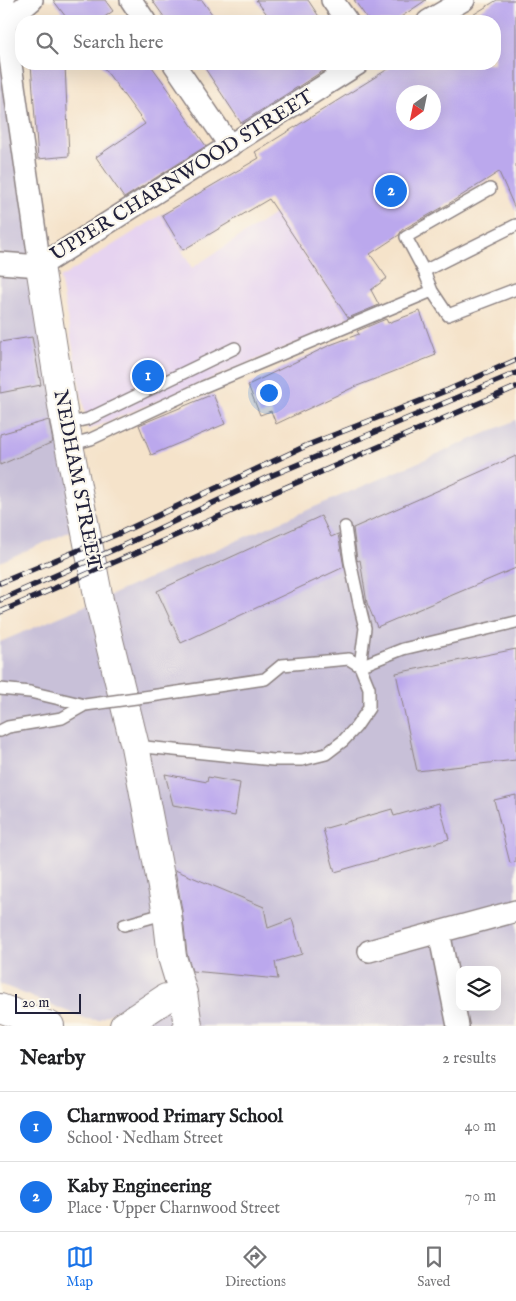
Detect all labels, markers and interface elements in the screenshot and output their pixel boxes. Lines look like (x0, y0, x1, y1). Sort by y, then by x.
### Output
search box (15, 15, 501, 70)
icon: search (33, 29, 61, 57)
text: Search here (73, 31, 164, 55)
street label: UPPER CHARNWOOD STREET (46, 84, 318, 267)
north arrow (396, 85, 441, 130)
pin: 2 (375, 172, 407, 210)
pin: 1 (132, 357, 164, 395)
your location (256, 380, 282, 406)
street label: NEDHAM STREET (47, 388, 107, 573)
map controls (456, 966, 501, 1011)
button: layers (456, 966, 501, 1011)
scale bar (15, 991, 81, 1014)
text: 20 m (22, 994, 49, 1012)
text: Nearby (20, 1045, 85, 1072)
text: 2 results (442, 1049, 496, 1069)
text: Charnwood Primary School (67, 1105, 283, 1129)
text: 1 (33, 1117, 39, 1137)
text: 40 m (464, 1117, 496, 1137)
text: School · Nedham Street (67, 1129, 223, 1149)
text: Kaby Engineering (67, 1175, 211, 1199)
text: 2 (32, 1187, 40, 1207)
text: 70 m (465, 1187, 496, 1207)
text: Place · Upper Charnwood Street (67, 1199, 280, 1219)
tab: Map (66, 1243, 94, 1291)
tab: Directions (225, 1243, 286, 1291)
tab: Saved (417, 1243, 450, 1291)

